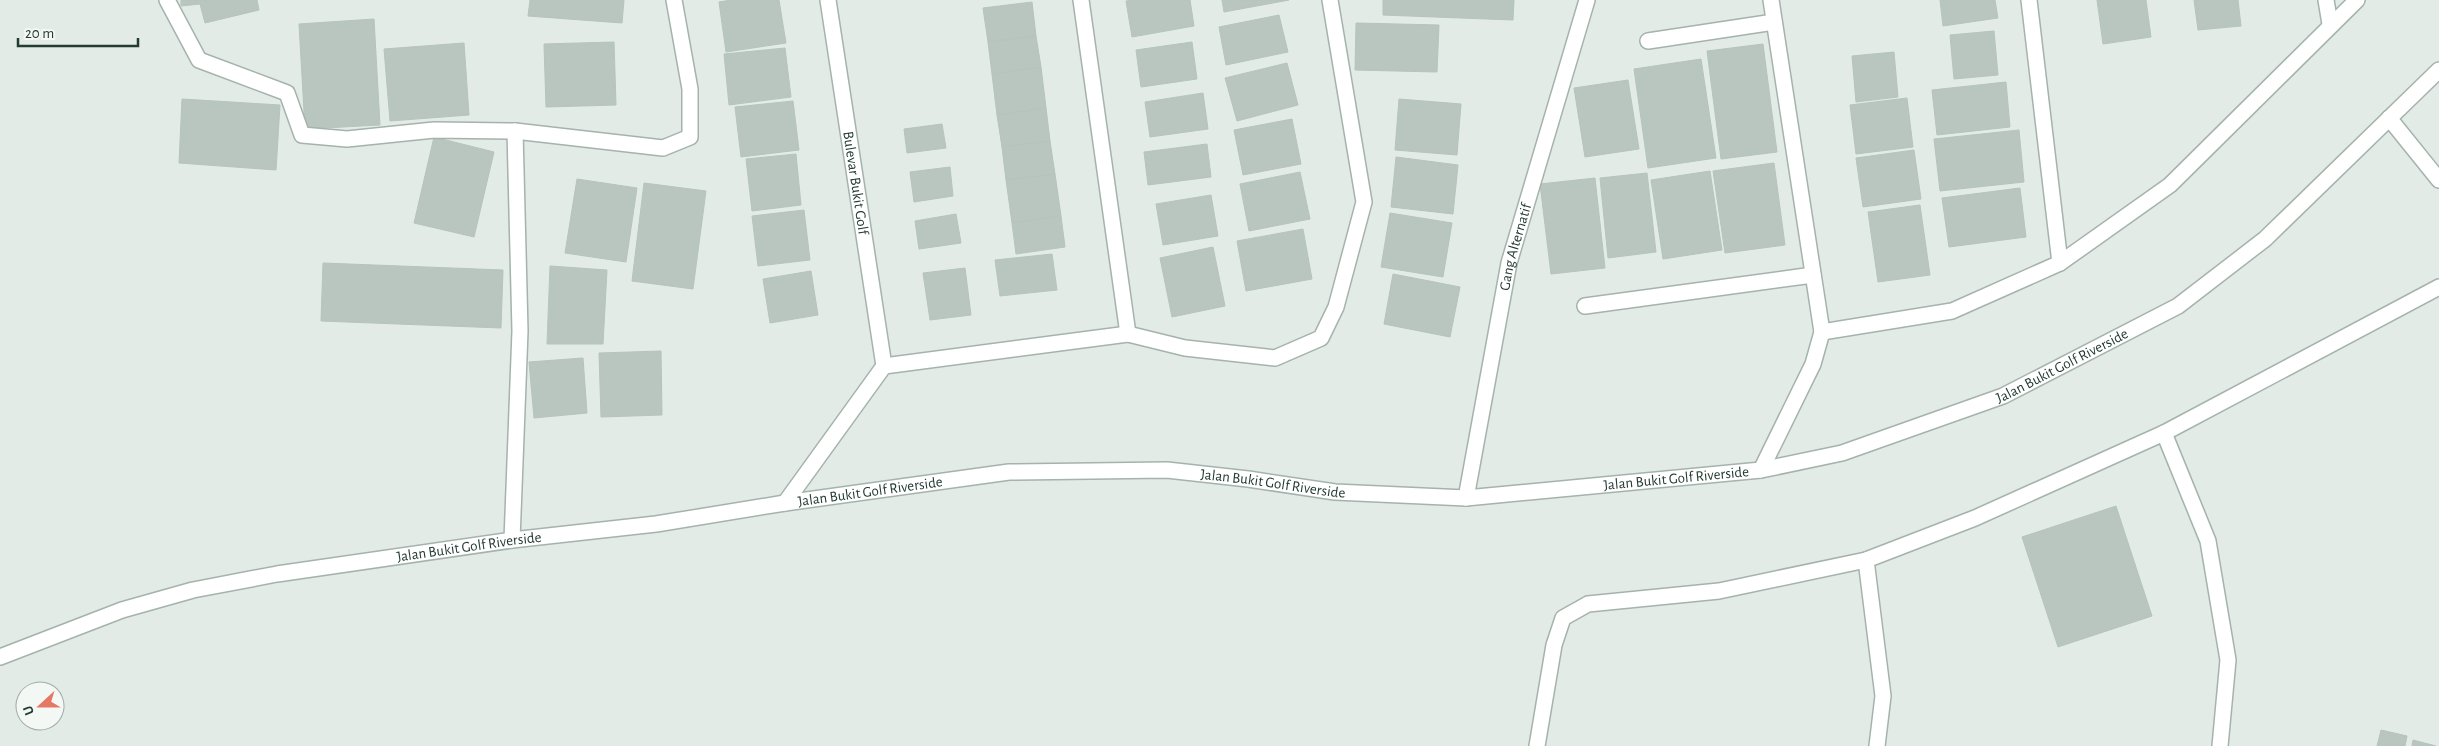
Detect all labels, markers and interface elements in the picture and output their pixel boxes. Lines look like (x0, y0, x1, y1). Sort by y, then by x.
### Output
scale bar (18, 15, 138, 47)
text: 20 m (25, 26, 54, 41)
street label: Bulevar Bukit Golf (840, 130, 871, 237)
street label: Gang Alternatif (1497, 200, 1535, 292)
street label: Jalan Bukit Golf Riverside (1994, 326, 2131, 406)
street label: Jalan Bukit Golf Riverside (1603, 464, 1750, 493)
street label: Jalan Bukit Golf Riverside (1200, 467, 1346, 500)
street label: Jalan Bukit Golf Riverside (797, 474, 944, 509)
street label: Jalan Bukit Golf Riverside (396, 530, 542, 565)
north arrow (15, 681, 65, 731)
text: U (21, 704, 37, 717)

